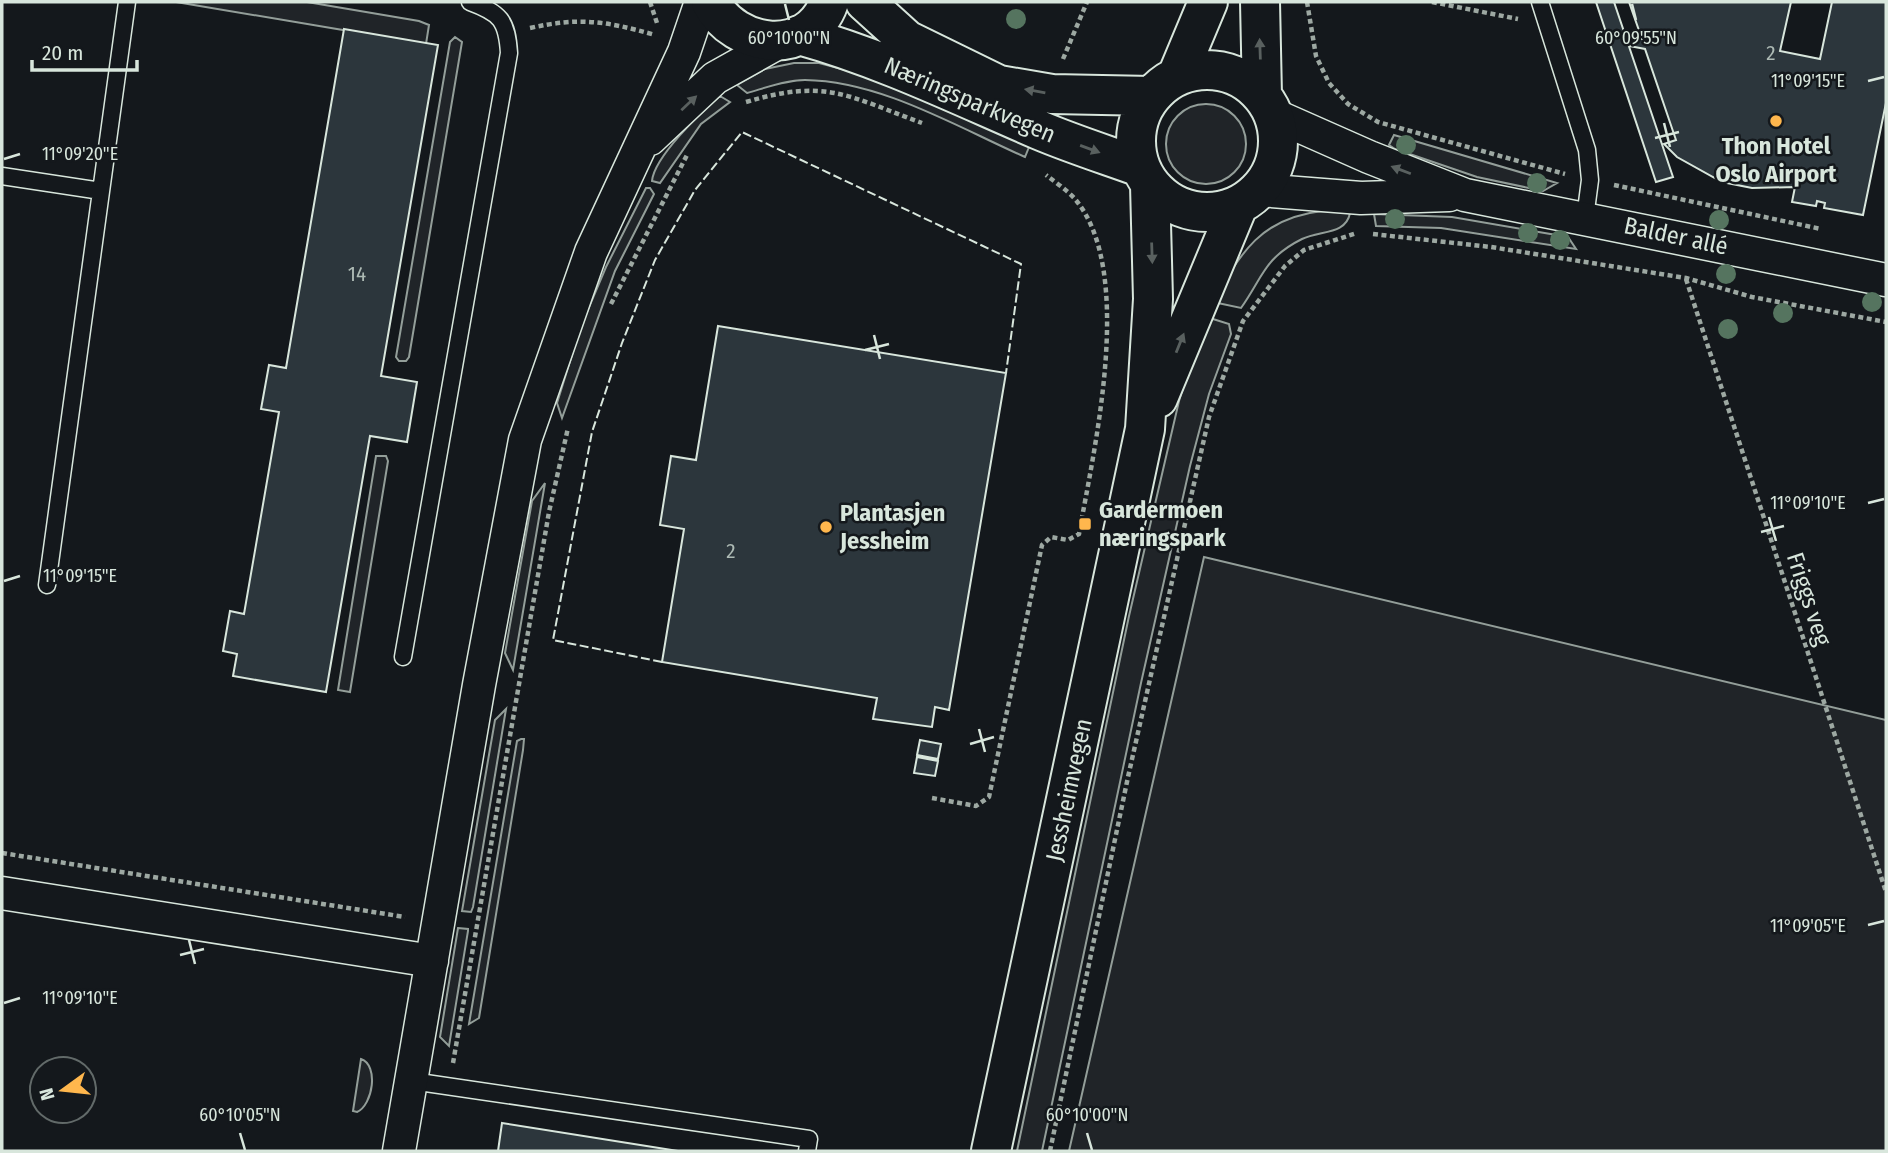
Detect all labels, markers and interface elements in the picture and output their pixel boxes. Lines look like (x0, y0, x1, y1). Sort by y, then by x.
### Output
text: 60°10'00"N (748, 27, 830, 49)
text: 60°09'55"N (1595, 27, 1677, 49)
scale bar (32, 28, 136, 72)
one-way arrow (1254, 38, 1265, 60)
text: 20 m (42, 40, 83, 66)
house number: 2 (1766, 40, 1776, 66)
street label: Næringsparkvegen (880, 51, 1060, 149)
text: 11°09'15"E (1771, 70, 1845, 92)
one-way arrow (1024, 85, 1046, 96)
one-way arrow (680, 95, 698, 111)
marker: Thon Hotel Oslo Airport (1768, 113, 1784, 129)
place label: Thon Hotel Oslo Airport (1716, 132, 1837, 188)
text: 11°09'20"E (42, 143, 118, 165)
one-way arrow (1080, 144, 1101, 155)
one-way arrow (1390, 165, 1411, 176)
street label: Balder allé (1621, 211, 1731, 261)
one-way arrow (1146, 242, 1158, 264)
house number: 14 (348, 261, 366, 287)
one-way arrow (1174, 333, 1185, 354)
text: 11°09'10"E (1770, 492, 1846, 514)
place label: Gardermoen næringspark (1099, 496, 1227, 552)
place label: Plantasjen Jessheim (839, 499, 945, 555)
marker: Gardermoen næringspark (1077, 516, 1093, 532)
marker: Plantasjen Jessheim (818, 519, 834, 535)
house number: 2 (726, 538, 736, 564)
street label: Friggs veg (1781, 549, 1837, 650)
text: 11°09'15"E (43, 565, 117, 587)
street label: Jessheimvegen (1040, 716, 1098, 864)
text: 11°09'05"E (1770, 915, 1846, 937)
text: 11°09'10"E (42, 987, 118, 1009)
north arrow (28, 1055, 98, 1125)
text: N (34, 1086, 60, 1103)
text: 60°10'05"N (199, 1104, 281, 1126)
text: 60°10'00"N (1046, 1104, 1128, 1126)

